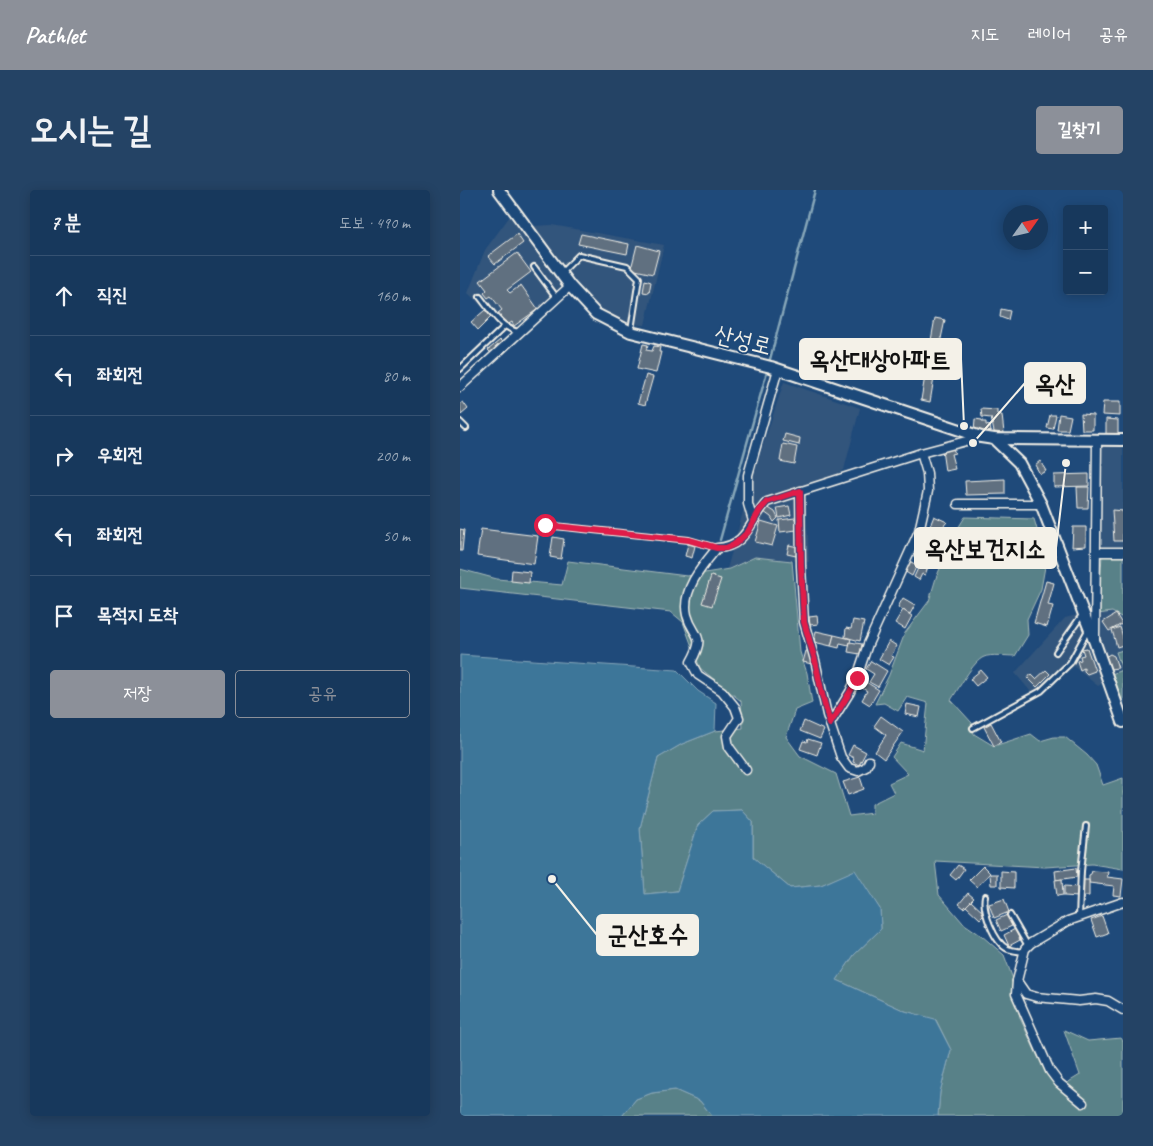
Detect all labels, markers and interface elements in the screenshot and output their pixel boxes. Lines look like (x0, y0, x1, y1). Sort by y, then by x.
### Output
text: Pathlet (25, 20, 85, 50)
text: 지도 (971, 23, 1000, 45)
text: 레이어 (1028, 23, 1071, 45)
text: 공유 (1099, 23, 1128, 45)
button: 길찾기 (1036, 106, 1123, 154)
text: 오시는 길 (30, 107, 151, 152)
north arrow (1003, 205, 1048, 250)
map controls (1063, 205, 1108, 295)
button: + (1063, 205, 1108, 250)
text: 7 분 (50, 209, 81, 235)
text: 도보 · 490 m (339, 213, 410, 233)
button: − (1063, 250, 1108, 295)
icon: ahead (50, 282, 78, 310)
text: 직진 (97, 283, 128, 307)
text: 160 m (376, 286, 410, 306)
street label: 산성로 (711, 318, 775, 362)
callout: 옥산대상아파트 (800, 339, 961, 379)
text: 옥산대상아파트 (810, 344, 950, 376)
icon: left (50, 362, 78, 390)
text: 좌회전 (97, 363, 143, 387)
callout: 옥산 (1025, 363, 1085, 403)
text: 80 m (383, 366, 410, 386)
text: 옥산 (1035, 368, 1075, 400)
icon: right (50, 442, 78, 470)
text: 우회전 (97, 443, 143, 467)
text: 200 m (376, 446, 410, 466)
route start (534, 514, 557, 537)
icon: left (50, 522, 78, 550)
text: 좌회전 (97, 523, 143, 547)
text: 50 m (383, 526, 410, 546)
callout: 옥산보건지소 (915, 528, 1056, 568)
text: 옥산보건지소 (925, 533, 1045, 565)
icon: arrive (50, 602, 78, 630)
text: 목적지 도착 (97, 603, 178, 627)
route end (846, 667, 869, 690)
button: 저장 (50, 670, 225, 718)
button: 공유 (235, 670, 410, 718)
callout: 군산호수 (597, 915, 698, 955)
text: 군산호수 (608, 919, 688, 951)

